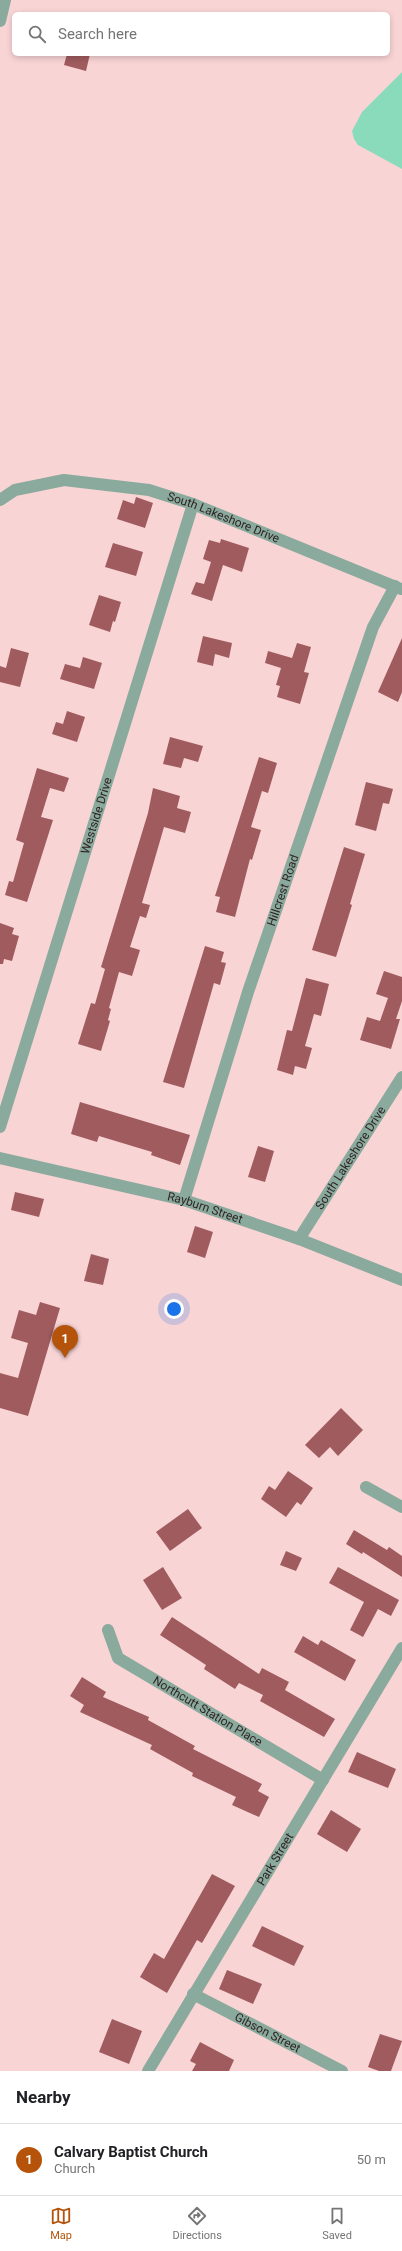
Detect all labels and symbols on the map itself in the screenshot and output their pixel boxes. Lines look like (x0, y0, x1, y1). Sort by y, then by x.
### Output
street label: South Lakeshore Drive (166, 489, 282, 546)
street label: Westside Drive (78, 776, 115, 856)
street label: Hillcrest Road (264, 853, 302, 928)
street label: South Lakeshore Drive (313, 1104, 388, 1212)
street label: Rayburn Street (166, 1189, 244, 1226)
your location (164, 1299, 184, 1319)
pin: 1 (52, 1325, 78, 1358)
street label: Northcutt Station Place (150, 1673, 265, 1749)
street label: Park Street (254, 1830, 296, 1888)
street label: Gibson Street (232, 2010, 303, 2055)

